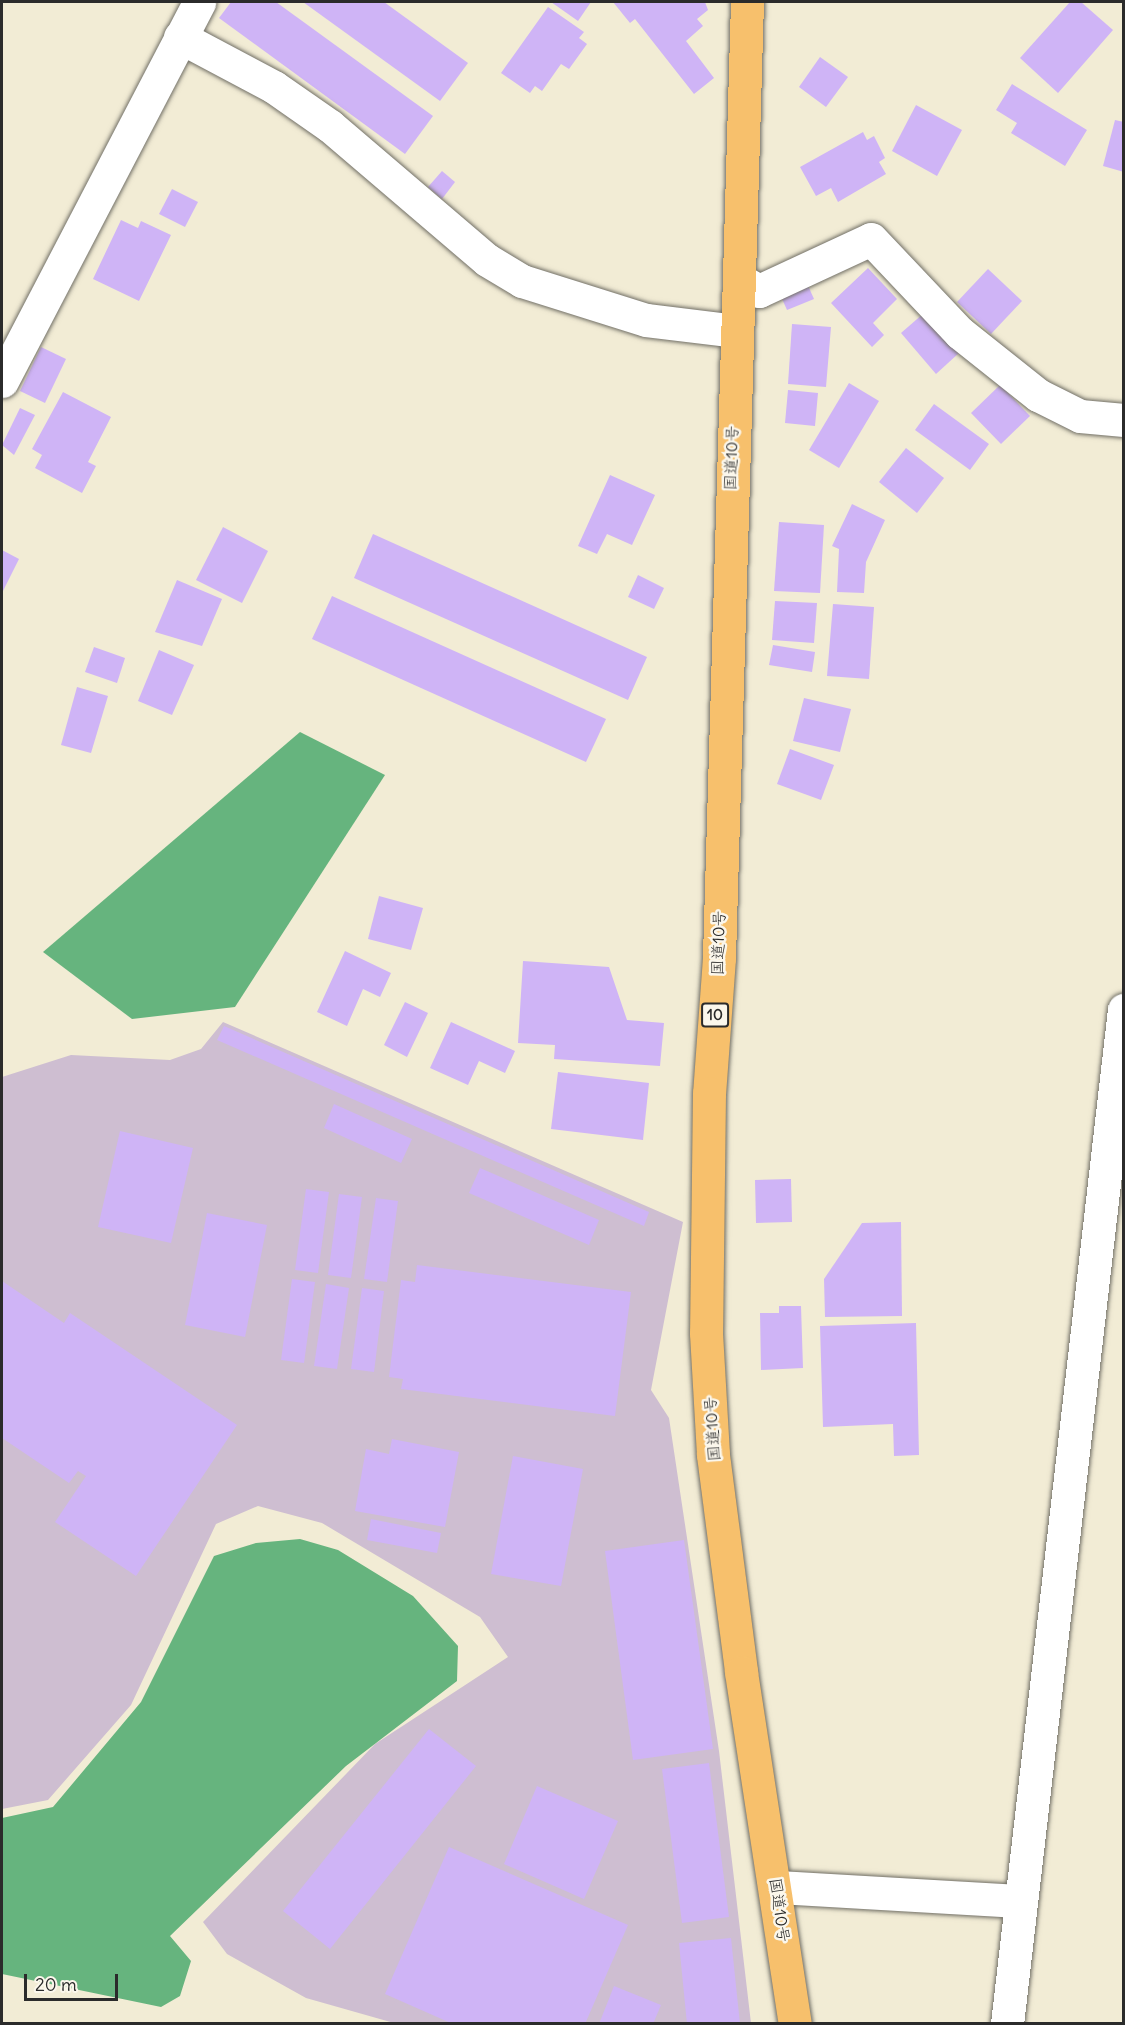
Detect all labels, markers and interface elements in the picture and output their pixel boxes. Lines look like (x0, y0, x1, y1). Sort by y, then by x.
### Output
street label: 国道10号 (720, 425, 742, 491)
street label: 国道10号 (707, 910, 729, 976)
road number: 10 (700, 1003, 730, 1027)
street label: 国道10号 (700, 1396, 724, 1462)
street label: 国道10号 (766, 1877, 794, 1943)
scale bar (27, 1962, 122, 2000)
text: 20 m (35, 1973, 77, 1996)

